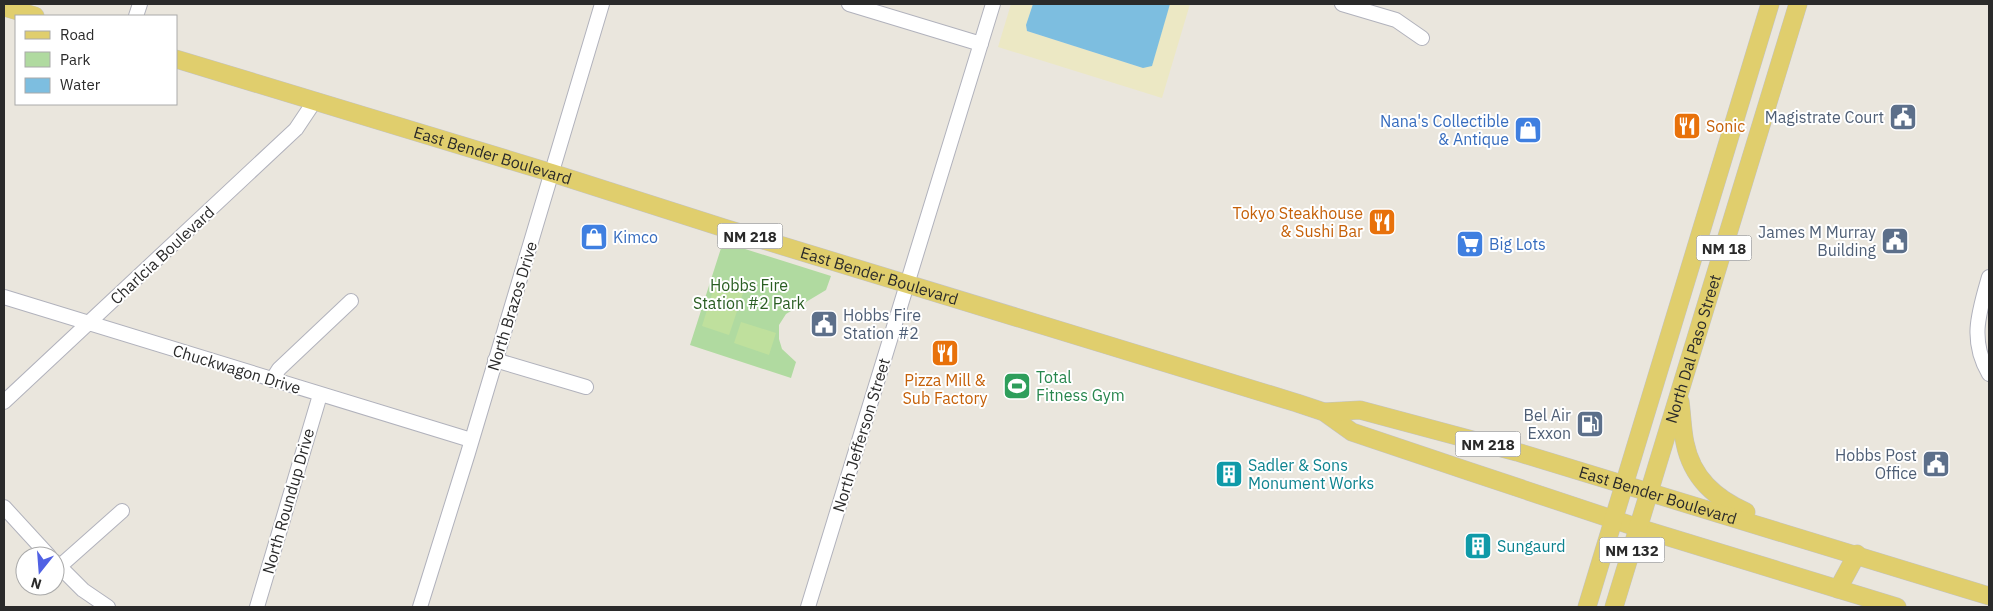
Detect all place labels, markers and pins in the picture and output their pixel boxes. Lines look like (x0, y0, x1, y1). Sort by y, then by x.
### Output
public building icon: Magistrate Court (1888, 102, 1918, 132)
place label: Magistrate Court (1765, 107, 1884, 127)
place label: Nana's Collectible & Antique (1380, 111, 1509, 149)
restaurant icon: Sonic (1672, 111, 1702, 141)
shop icon: Nana's Collectible & Antique (1513, 115, 1543, 145)
place label: Sonic (1706, 116, 1745, 136)
place label: Tokyo Steakhouse & Sushi Bar (1233, 203, 1363, 241)
restaurant icon: Tokyo Steakhouse & Sushi Bar (1367, 207, 1397, 237)
shop icon: Kimco (579, 222, 609, 252)
place label: James M Murray Building (1758, 222, 1877, 260)
public building icon: James M Murray Building (1880, 226, 1910, 256)
place label: Kimco (613, 227, 658, 247)
supermarket icon: Big Lots (1455, 229, 1485, 259)
place label: Big Lots (1489, 234, 1546, 254)
place label: Hobbs Fire Station #2 (843, 305, 921, 343)
public building icon: Hobbs Fire Station #2 (809, 309, 839, 339)
restaurant icon: Pizza Mill & Sub Factory (930, 338, 960, 368)
place label: Total Fitness Gym (1036, 367, 1125, 405)
place label: Pizza Mill & Sub Factory (903, 370, 987, 408)
sports icon: Total Fitness Gym (1002, 371, 1032, 401)
place label: Bel Air Exxon (1524, 405, 1571, 443)
fuel station icon: Bel Air Exxon (1575, 409, 1605, 439)
place label: Hobbs Post Office (1835, 445, 1917, 483)
public building icon: Hobbs Post Office (1921, 449, 1951, 479)
place label: Sadler & Sons Monument Works (1248, 455, 1374, 493)
building icon: Sadler & Sons Monument Works (1214, 459, 1244, 489)
building icon: Sungaurd (1463, 531, 1493, 561)
place label: Sungaurd (1497, 536, 1566, 556)

